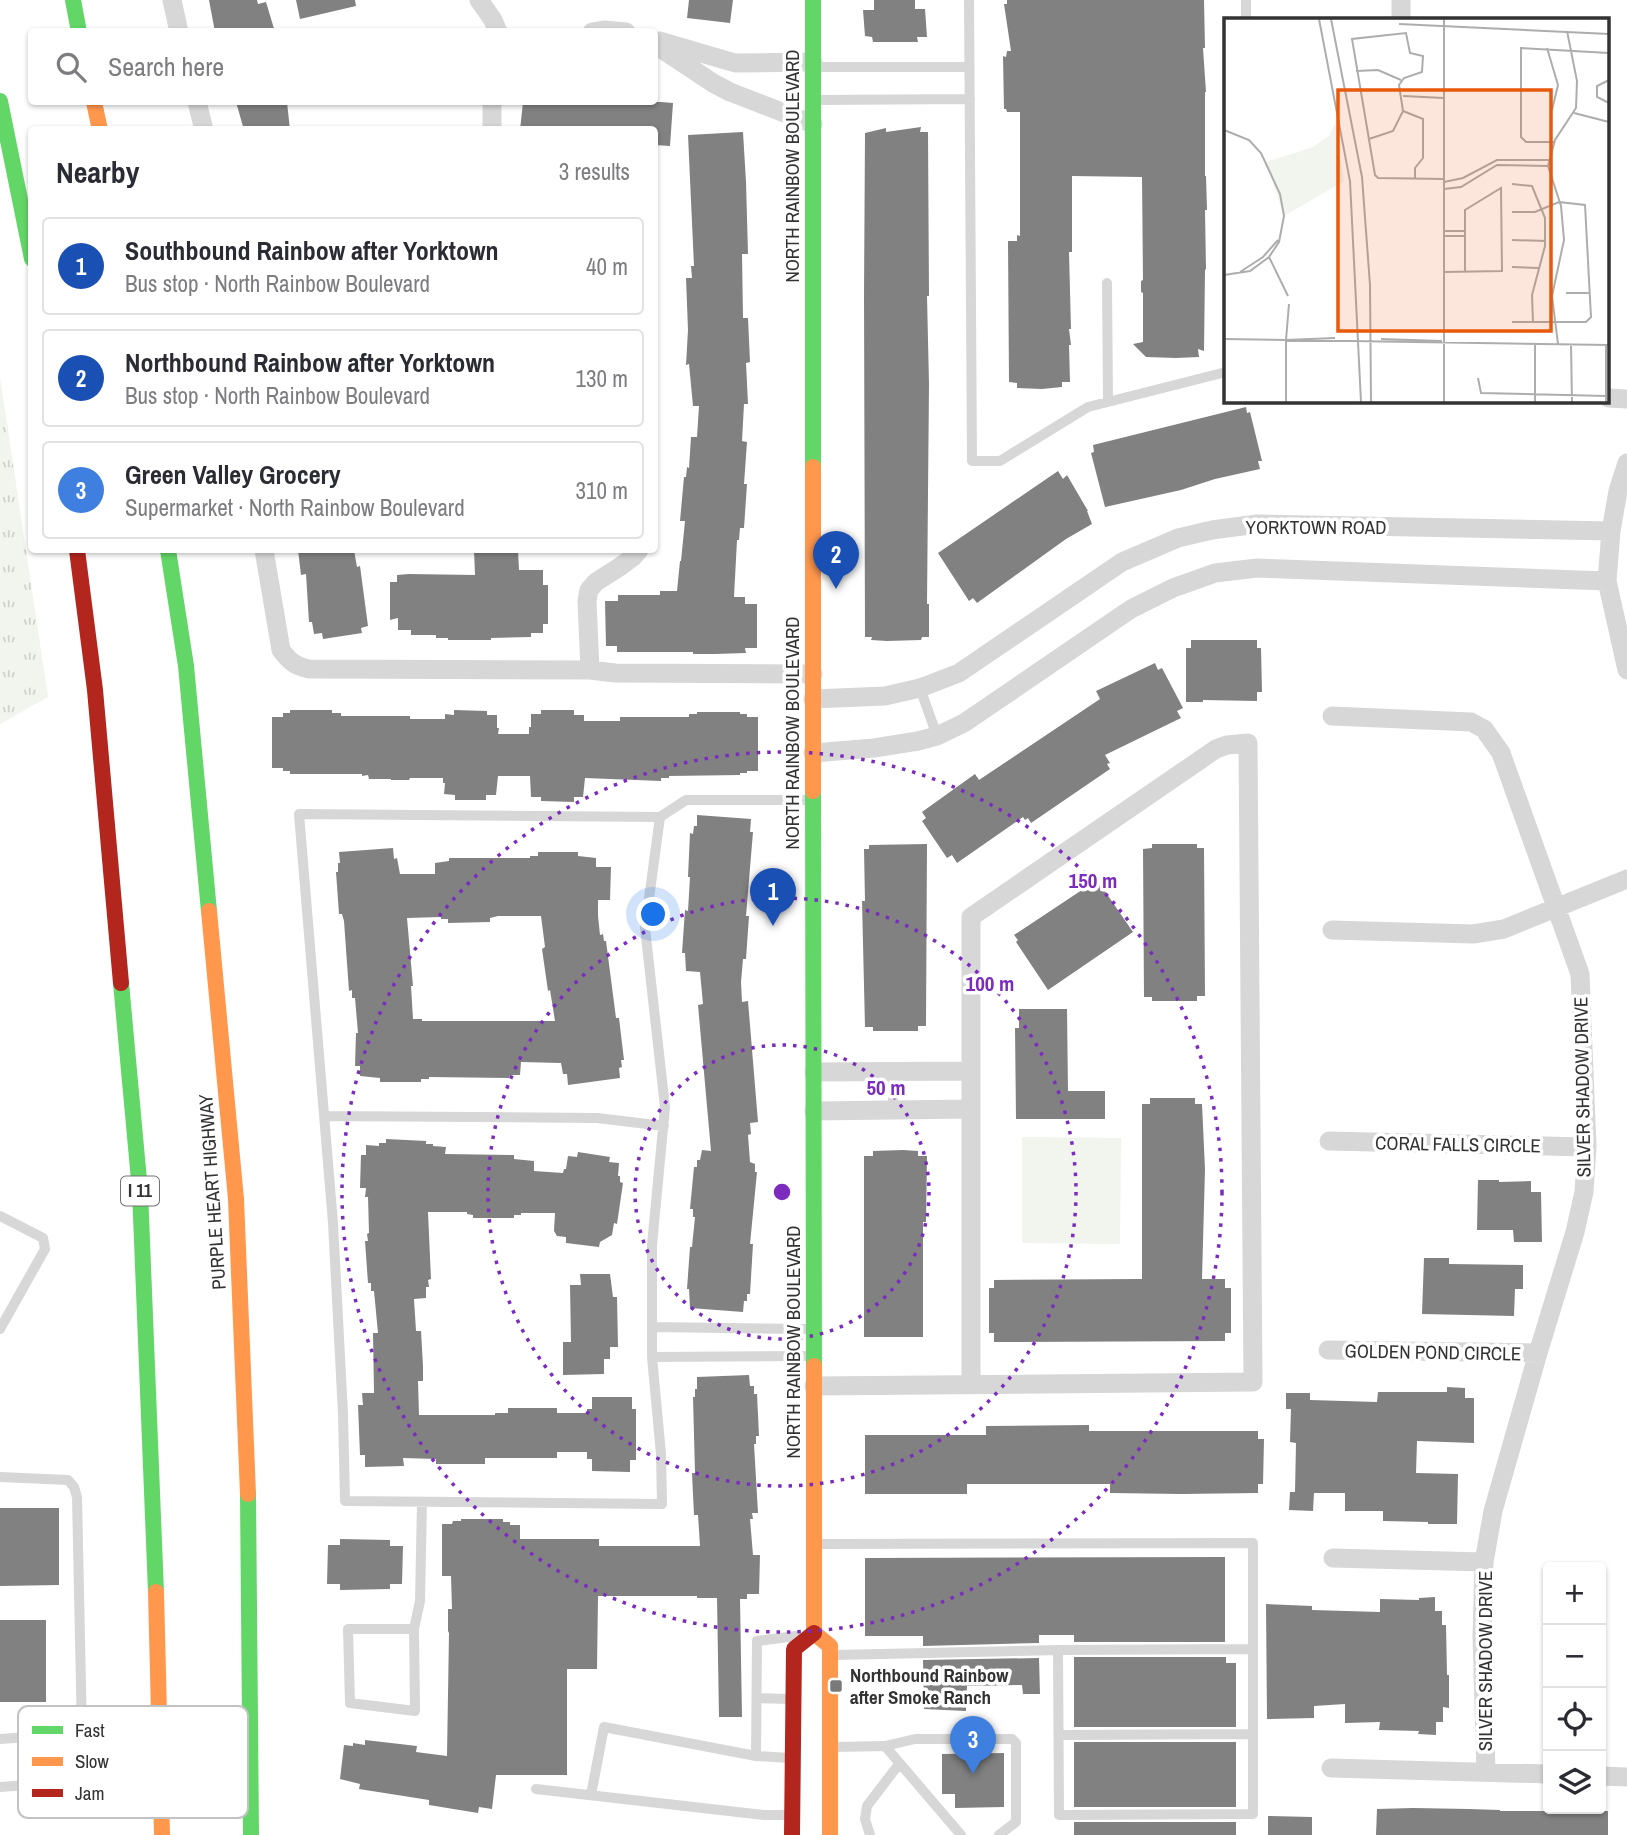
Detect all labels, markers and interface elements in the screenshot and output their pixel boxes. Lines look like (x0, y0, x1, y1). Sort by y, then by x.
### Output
inset map (1224, 18, 1610, 402)
search box (28, 28, 658, 105)
icon: search (52, 48, 90, 86)
text: Search here (108, 49, 224, 84)
street label: NORTH RAINBOW BOULEVARD (779, 49, 805, 283)
text: Nearby (56, 152, 139, 192)
text: 3 results (559, 156, 630, 187)
text: Southbound Rainbow after Yorktown (125, 233, 499, 268)
text: 1 (76, 251, 86, 282)
text: 40 m (586, 251, 628, 282)
text: Bus stop · North Rainbow Boulevard (125, 268, 430, 299)
text: Northbound Rainbow after Yorktown (125, 345, 495, 380)
text: 2 (76, 363, 86, 394)
text: 130 m (576, 363, 628, 394)
text: Bus stop · North Rainbow Boulevard (125, 380, 430, 411)
text: Green Valley Grocery (125, 457, 341, 492)
text: 3 (76, 475, 86, 506)
text: 310 m (576, 475, 628, 506)
text: Supermarket · North Rainbow Boulevard (125, 492, 465, 523)
street label: YORKTOWN ROAD (1246, 514, 1386, 540)
pin: 2 (813, 531, 859, 589)
street label: NORTH RAINBOW BOULEVARD (779, 616, 805, 850)
text: 150 m (1069, 866, 1117, 895)
pin: 1 (750, 868, 796, 926)
your location (636, 897, 670, 931)
text: 100 m (966, 969, 1014, 998)
street label: SILVER SHADOW DRIVE (1567, 996, 1597, 1178)
text: 50 m (866, 1073, 906, 1102)
street label: PURPLE HEART HIGHWAY (192, 1093, 232, 1291)
street label: CORAL FALLS CIRCLE (1375, 1130, 1541, 1158)
road number: I 11 (121, 1176, 159, 1206)
centre of rings (770, 1180, 794, 1204)
street label: NORTH RAINBOW BOULEVARD (780, 1225, 806, 1459)
street label: GOLDEN POND CIRCLE (1344, 1337, 1522, 1367)
map controls (1543, 1562, 1606, 1814)
button: + (1543, 1562, 1606, 1625)
street label: SILVER SHADOW DRIVE (1472, 1571, 1498, 1751)
button: − (1543, 1625, 1606, 1688)
place label: Northbound Rainbow after Smoke Ranch (850, 1662, 1009, 1710)
marker: Northbound Rainbow after Smoke Ranch (828, 1678, 844, 1694)
button: locate (1543, 1688, 1606, 1751)
legend (18, 1706, 248, 1818)
pin: 3 (950, 1716, 996, 1774)
text: Fast (75, 1717, 105, 1743)
text: Slow (75, 1748, 110, 1774)
button: layers (1543, 1751, 1606, 1814)
text: Jam (75, 1780, 104, 1806)

